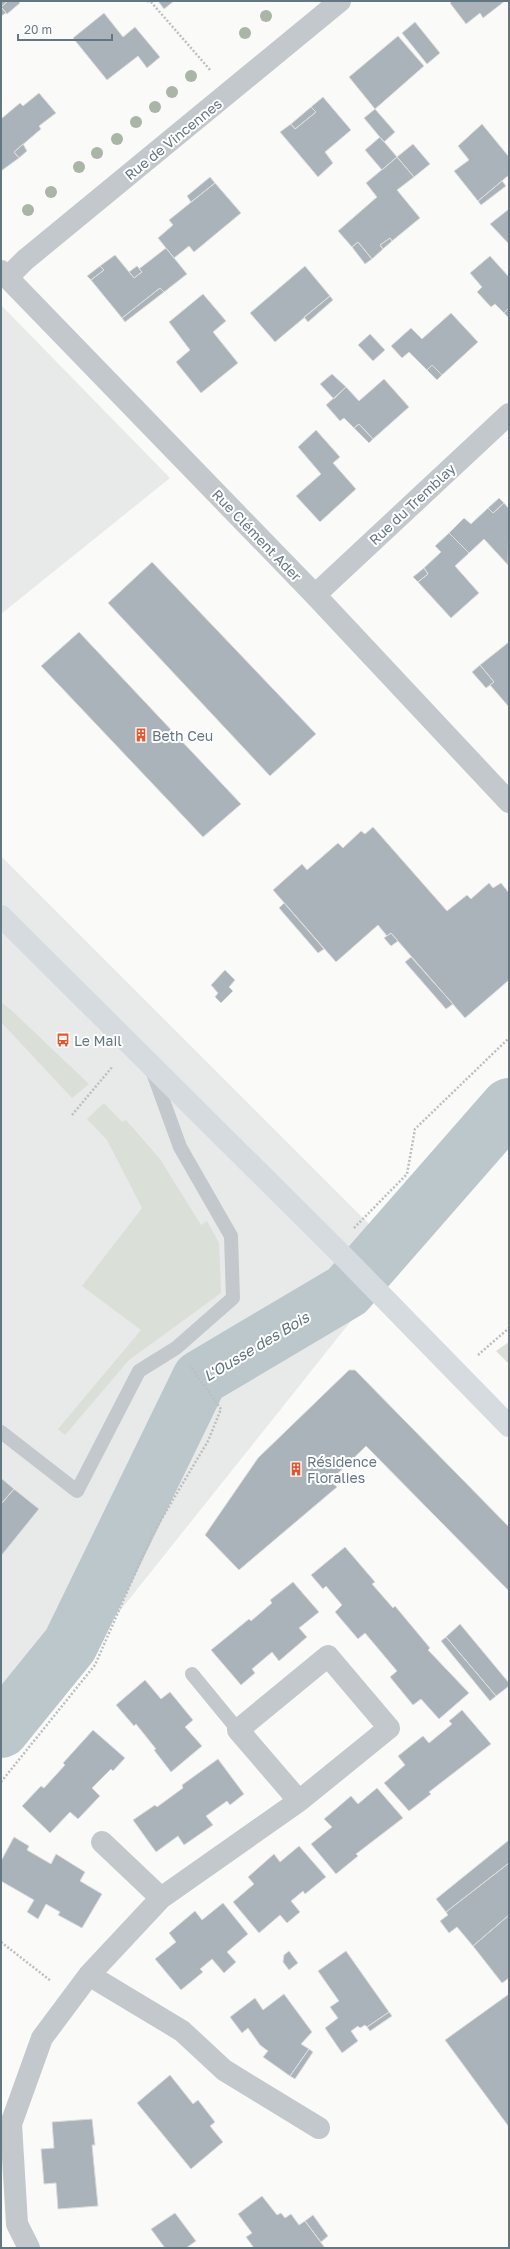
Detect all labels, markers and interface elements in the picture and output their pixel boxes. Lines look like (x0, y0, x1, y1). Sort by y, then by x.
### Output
scale bar (18, 16, 112, 42)
text: 20 m (24, 22, 52, 37)
street label: Rue de Vincennes (121, 95, 225, 183)
street label: Rue du Tremblay (365, 460, 459, 548)
street label: Rue Clément Ader (209, 486, 305, 585)
building icon: Beth Ceu (133, 727, 149, 743)
place label: Beth Ceu (152, 727, 213, 744)
bus stop icon: Le Mail (55, 1032, 71, 1048)
place label: Le Mail (74, 1032, 122, 1049)
water label: L'Ousse des Bois (200, 1307, 313, 1384)
place label: Résidence Floralies (307, 1453, 377, 1486)
building icon: Résidence Floralies (288, 1461, 304, 1477)

